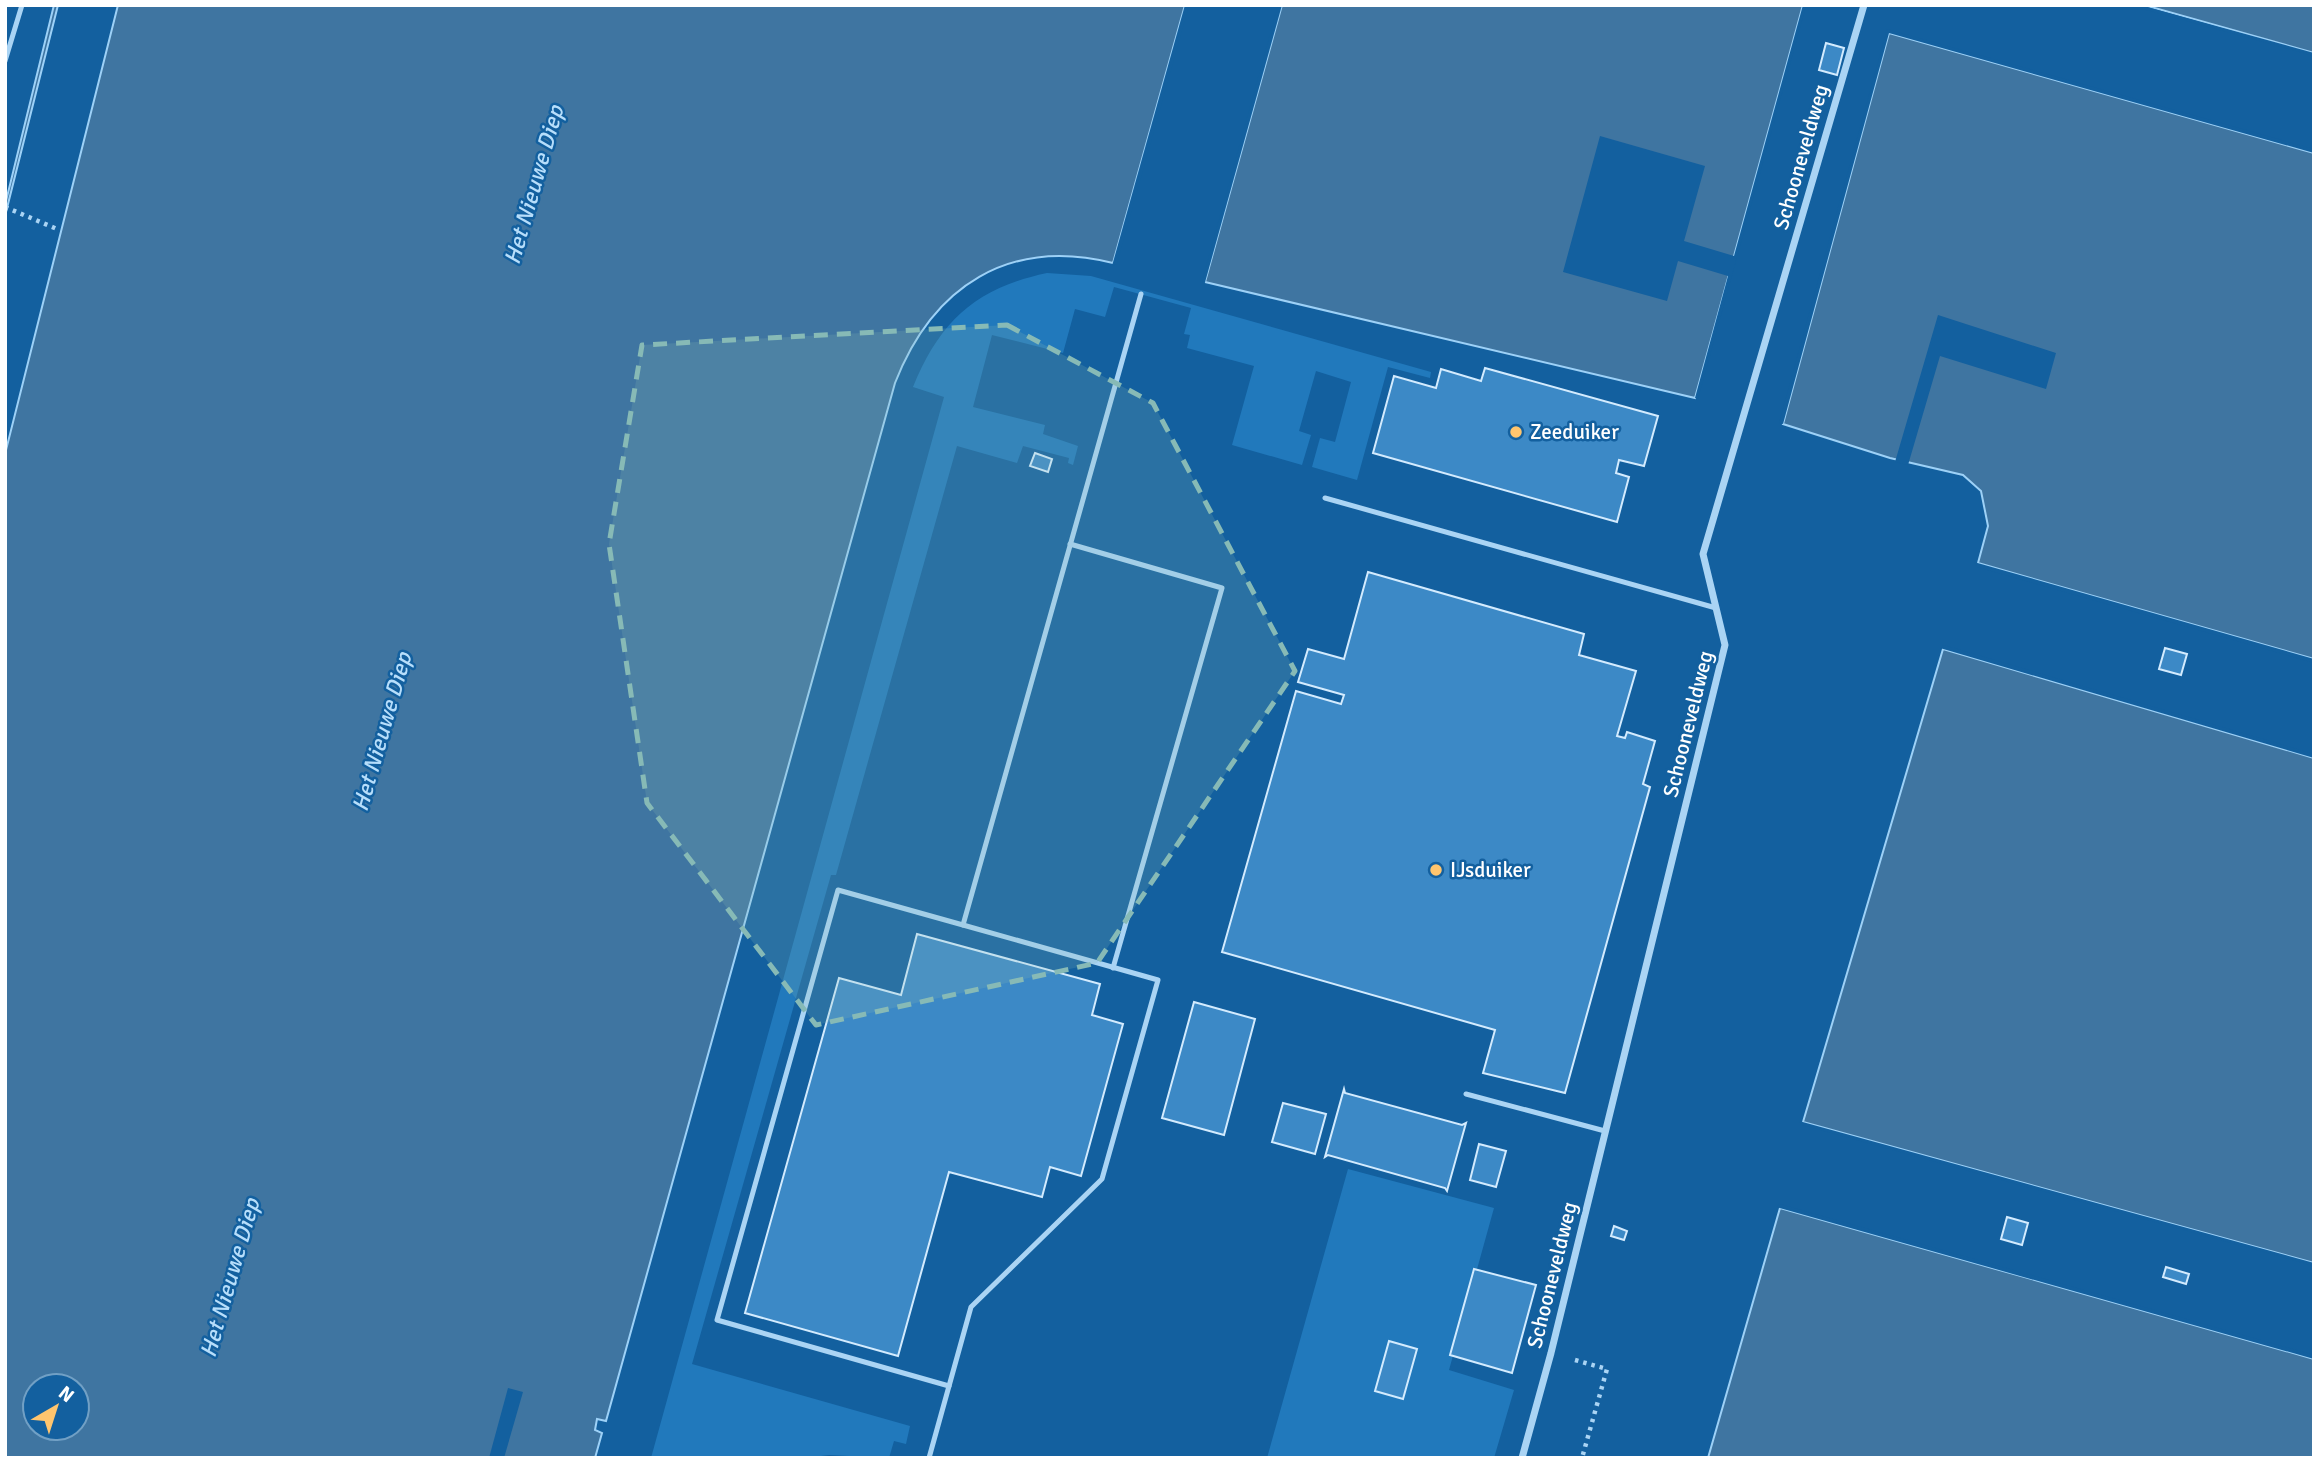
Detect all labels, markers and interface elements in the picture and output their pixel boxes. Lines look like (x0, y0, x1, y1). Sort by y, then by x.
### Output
street label: Schooneveldweg (1768, 81, 1834, 233)
water label: Het Nieuwe Diep (497, 101, 571, 268)
place label: Zeeduiker (1530, 419, 1619, 445)
marker: Zeeduiker (1508, 424, 1524, 440)
water label: Het Nieuwe Diep (345, 648, 419, 815)
street label: Schooneveldweg (1657, 648, 1719, 800)
place label: IJsduiker (1450, 857, 1531, 883)
marker: IJsduiker (1428, 862, 1444, 878)
water label: Het Nieuwe Diep (193, 1194, 267, 1361)
street label: Schooneveldweg (1521, 1199, 1583, 1351)
north arrow (21, 1372, 91, 1442)
text: N (53, 1381, 79, 1408)

